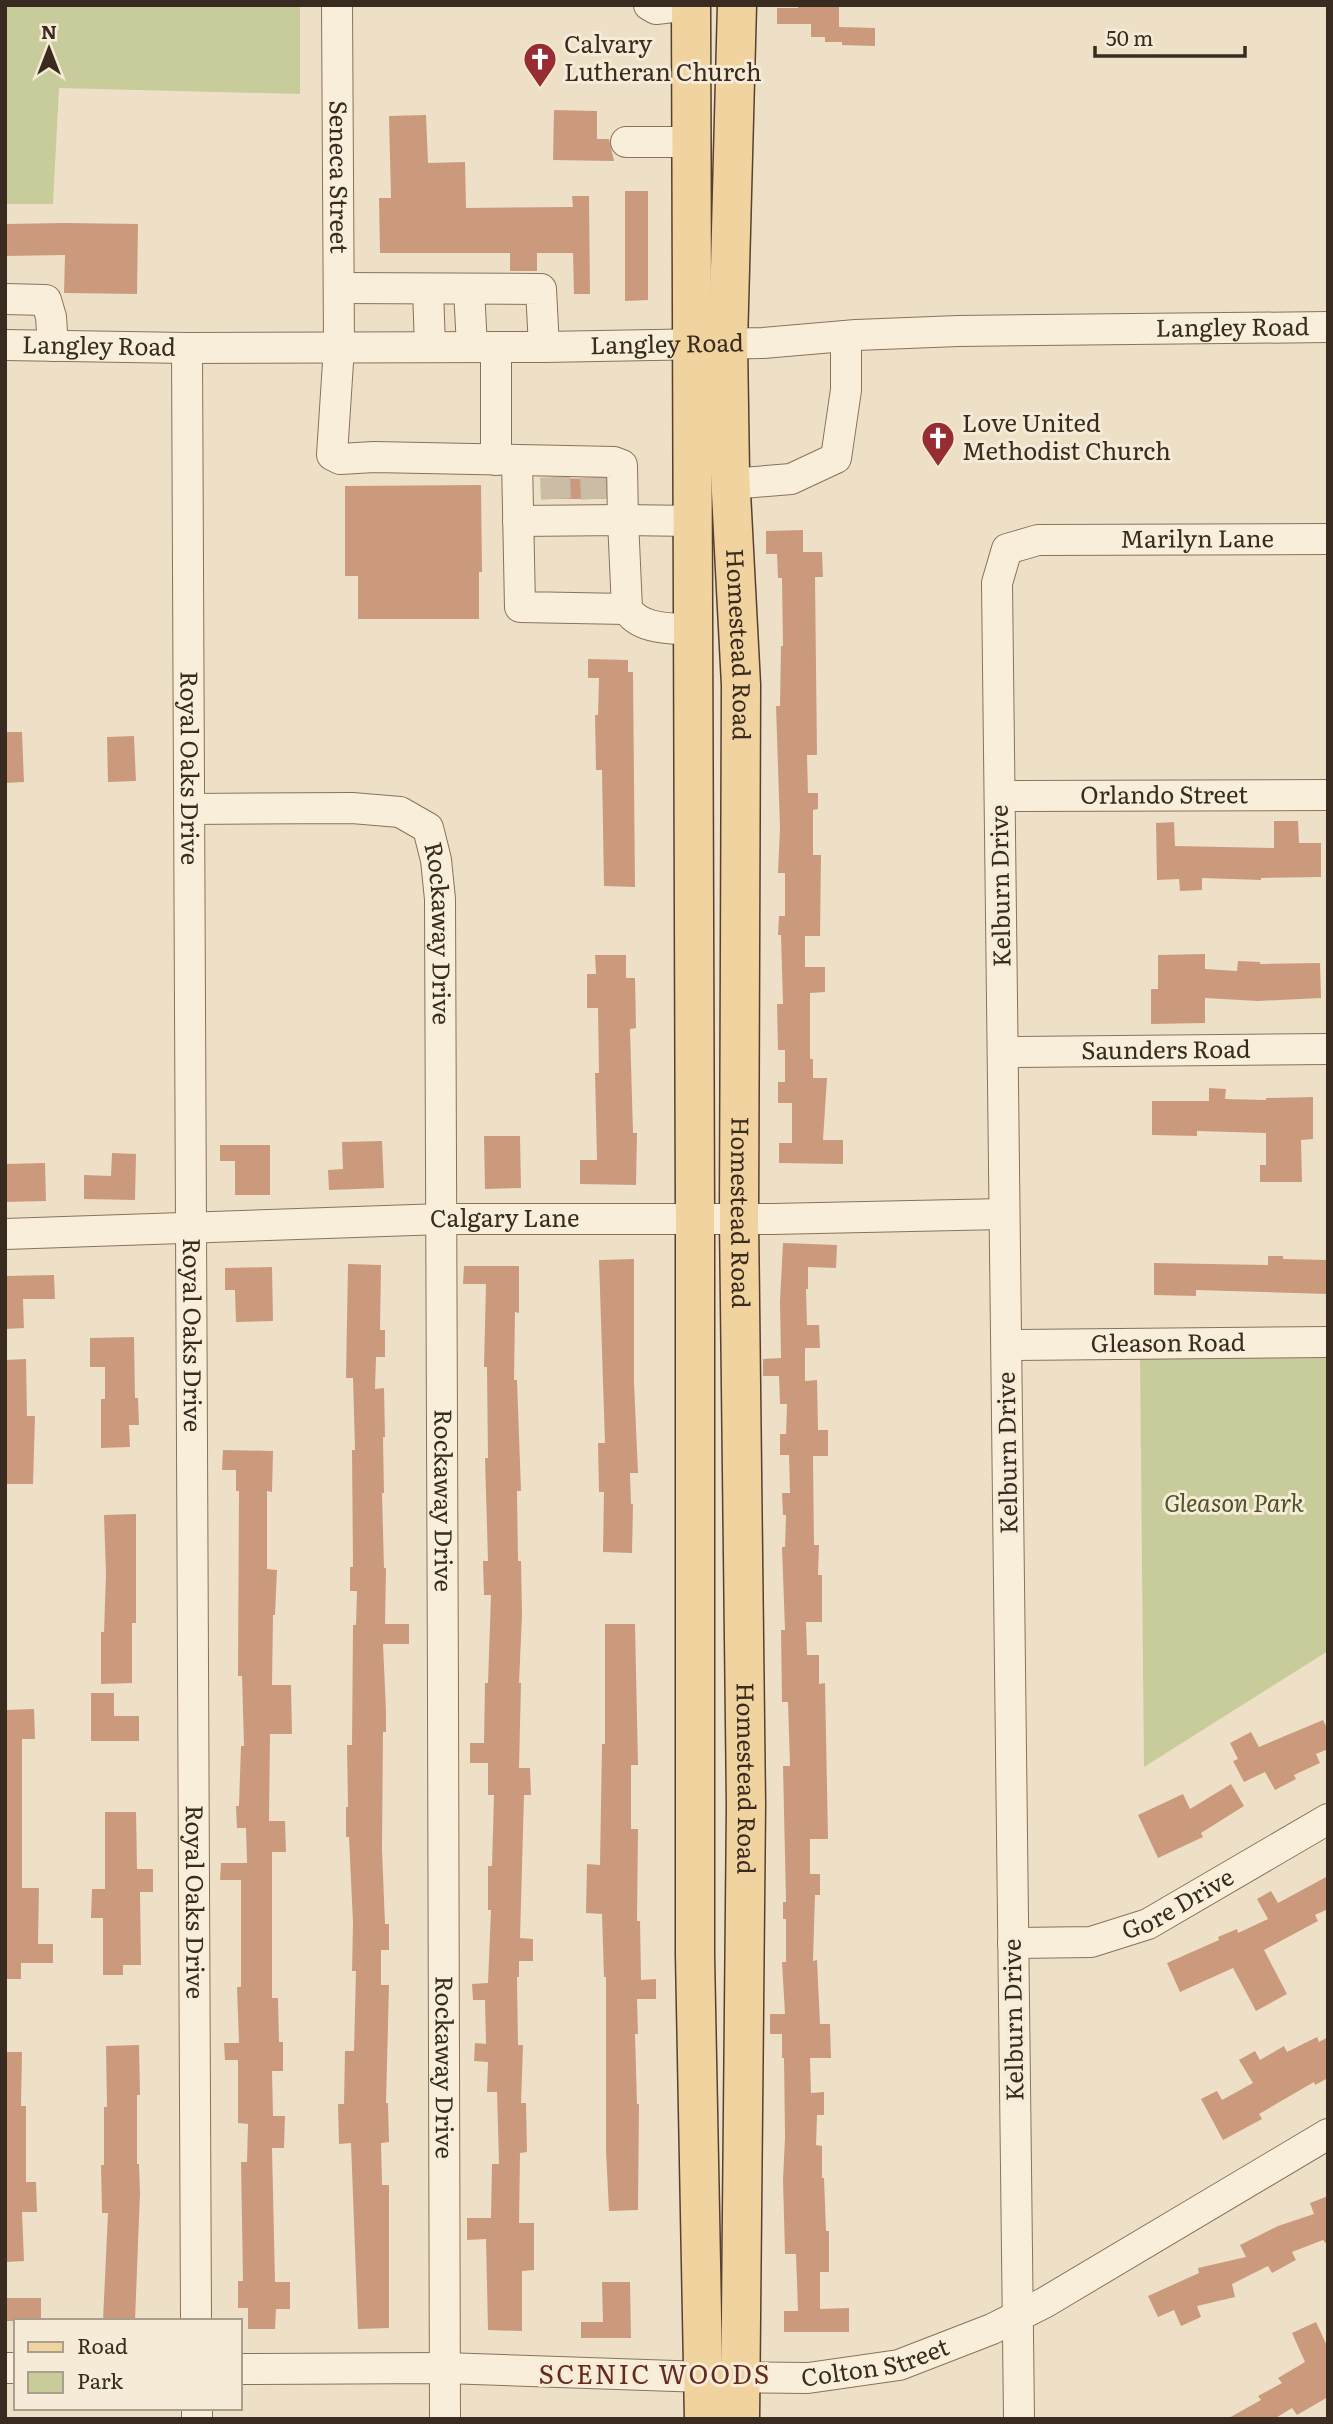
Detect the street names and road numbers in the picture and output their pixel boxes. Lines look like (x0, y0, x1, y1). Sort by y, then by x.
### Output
street label: Seneca Street (323, 100, 358, 254)
street label: Langley Road (1155, 307, 1310, 344)
street label: Langley Road (590, 323, 744, 361)
street label: Langley Road (22, 325, 177, 363)
street label: Marilyn Lane (1120, 519, 1274, 555)
street label: Homestead Road (719, 548, 761, 741)
street label: Royal Oaks Drive (173, 671, 209, 865)
street label: Orlando Street (1080, 775, 1248, 811)
street label: Kelburn Drive (980, 804, 1017, 968)
street label: Rockaway Drive (417, 838, 461, 1025)
street label: Saunders Road (1081, 1030, 1251, 1066)
street label: Homestead Road (724, 1116, 760, 1309)
street label: Calgary Lane (429, 1199, 580, 1234)
street label: Royal Oaks Drive (176, 1238, 212, 1432)
street label: Gleason Road (1090, 1323, 1246, 1359)
street label: Kelburn Drive (987, 1371, 1024, 1535)
street label: Rockaway Drive (427, 1409, 463, 1592)
street label: Homestead Road (730, 1682, 766, 1875)
street label: Royal Oaks Drive (179, 1805, 215, 1999)
street label: Gore Drive (1117, 1858, 1239, 1946)
street label: Kelburn Drive (993, 1938, 1030, 2102)
street label: Rockaway Drive (428, 1976, 464, 2159)
street label: Colton Street (798, 2327, 954, 2394)

